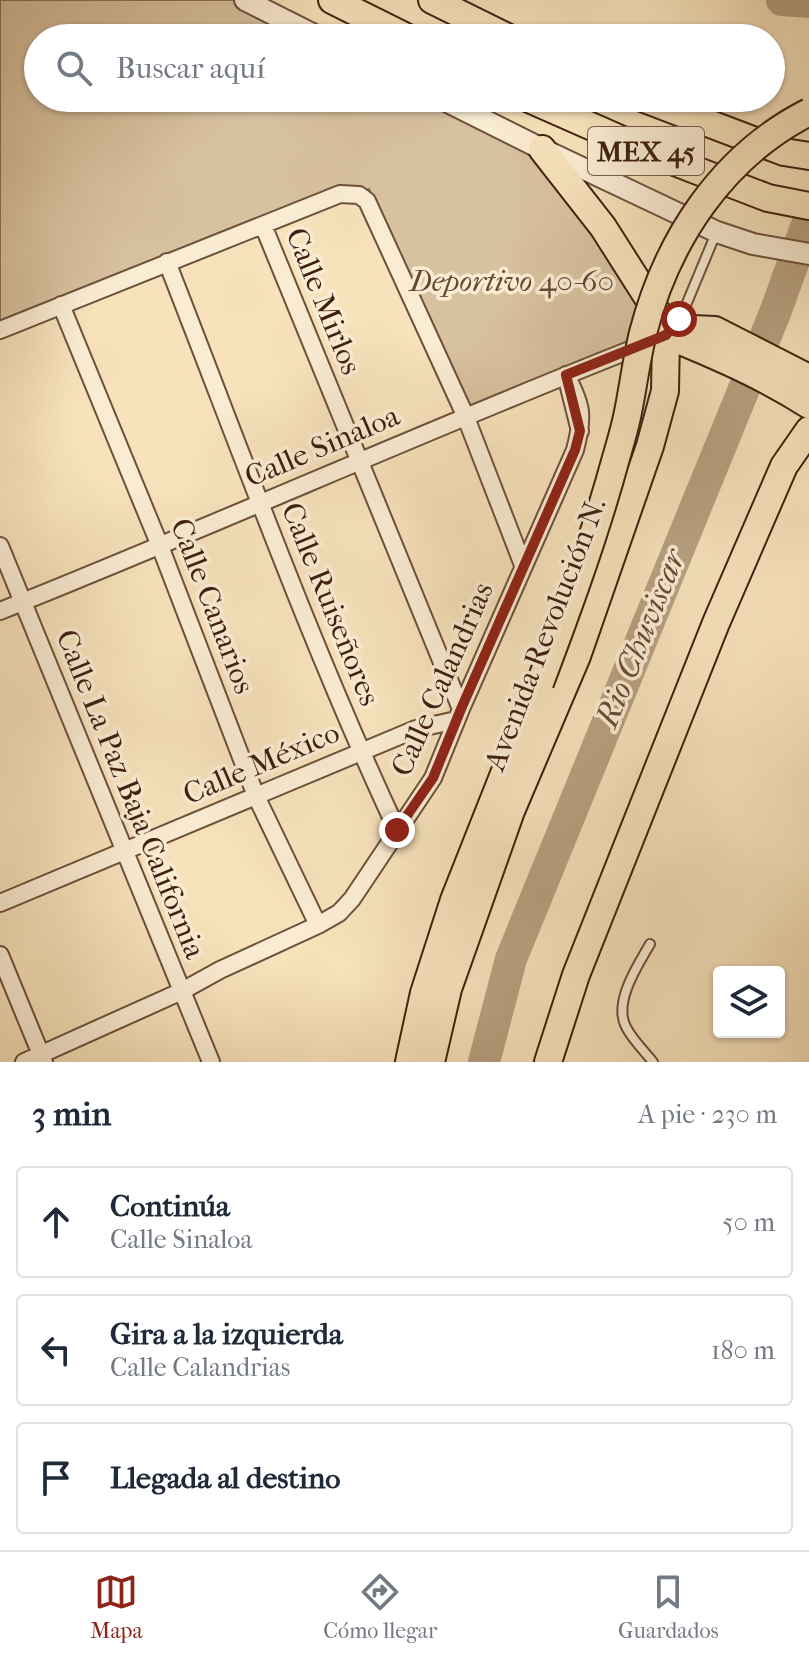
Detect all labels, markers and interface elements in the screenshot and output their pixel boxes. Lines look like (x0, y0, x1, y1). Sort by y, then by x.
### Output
search box (24, 24, 785, 112)
icon: search (52, 46, 96, 90)
text: Buscar aquí (116, 51, 265, 86)
road number: MEX 45 (588, 127, 704, 175)
street label: Calle Mirlos (278, 223, 369, 380)
park label: Deportivo 40-60 (408, 264, 614, 299)
route start (661, 301, 697, 337)
street label: Calle Sinaloa (240, 398, 406, 495)
street label: Avenida Revolución N. (477, 493, 614, 776)
street label: Calle Ruiseñores (274, 498, 387, 711)
street label: Calle Canarios (163, 514, 262, 699)
water label: Rio Chuviscar (587, 542, 694, 734)
street label: Calle Calandrias (384, 577, 501, 781)
street label: Calle La Paz Baja California (48, 625, 213, 965)
street label: Calle México (178, 715, 345, 812)
route end (379, 812, 415, 848)
map controls (713, 966, 785, 1038)
button: layers (713, 966, 785, 1038)
text: 3 min (32, 1094, 111, 1134)
text: A pie · 230 m (638, 1099, 777, 1130)
text: Continúa (110, 1189, 230, 1224)
icon: ahead (34, 1200, 78, 1244)
text: 50 m (722, 1207, 775, 1238)
text: Calle Sinaloa (110, 1224, 253, 1255)
text: Gira a la izquierda (110, 1317, 343, 1352)
icon: left (34, 1328, 78, 1372)
text: 180 m (711, 1335, 775, 1366)
text: Calle Calandrias (110, 1352, 290, 1383)
icon: arrive (34, 1456, 78, 1500)
text: Llegada al destino (110, 1461, 340, 1496)
tab: Mapa (90, 1570, 143, 1644)
tab: Cómo llegar (323, 1570, 437, 1644)
tab: Guardados (618, 1570, 719, 1644)

